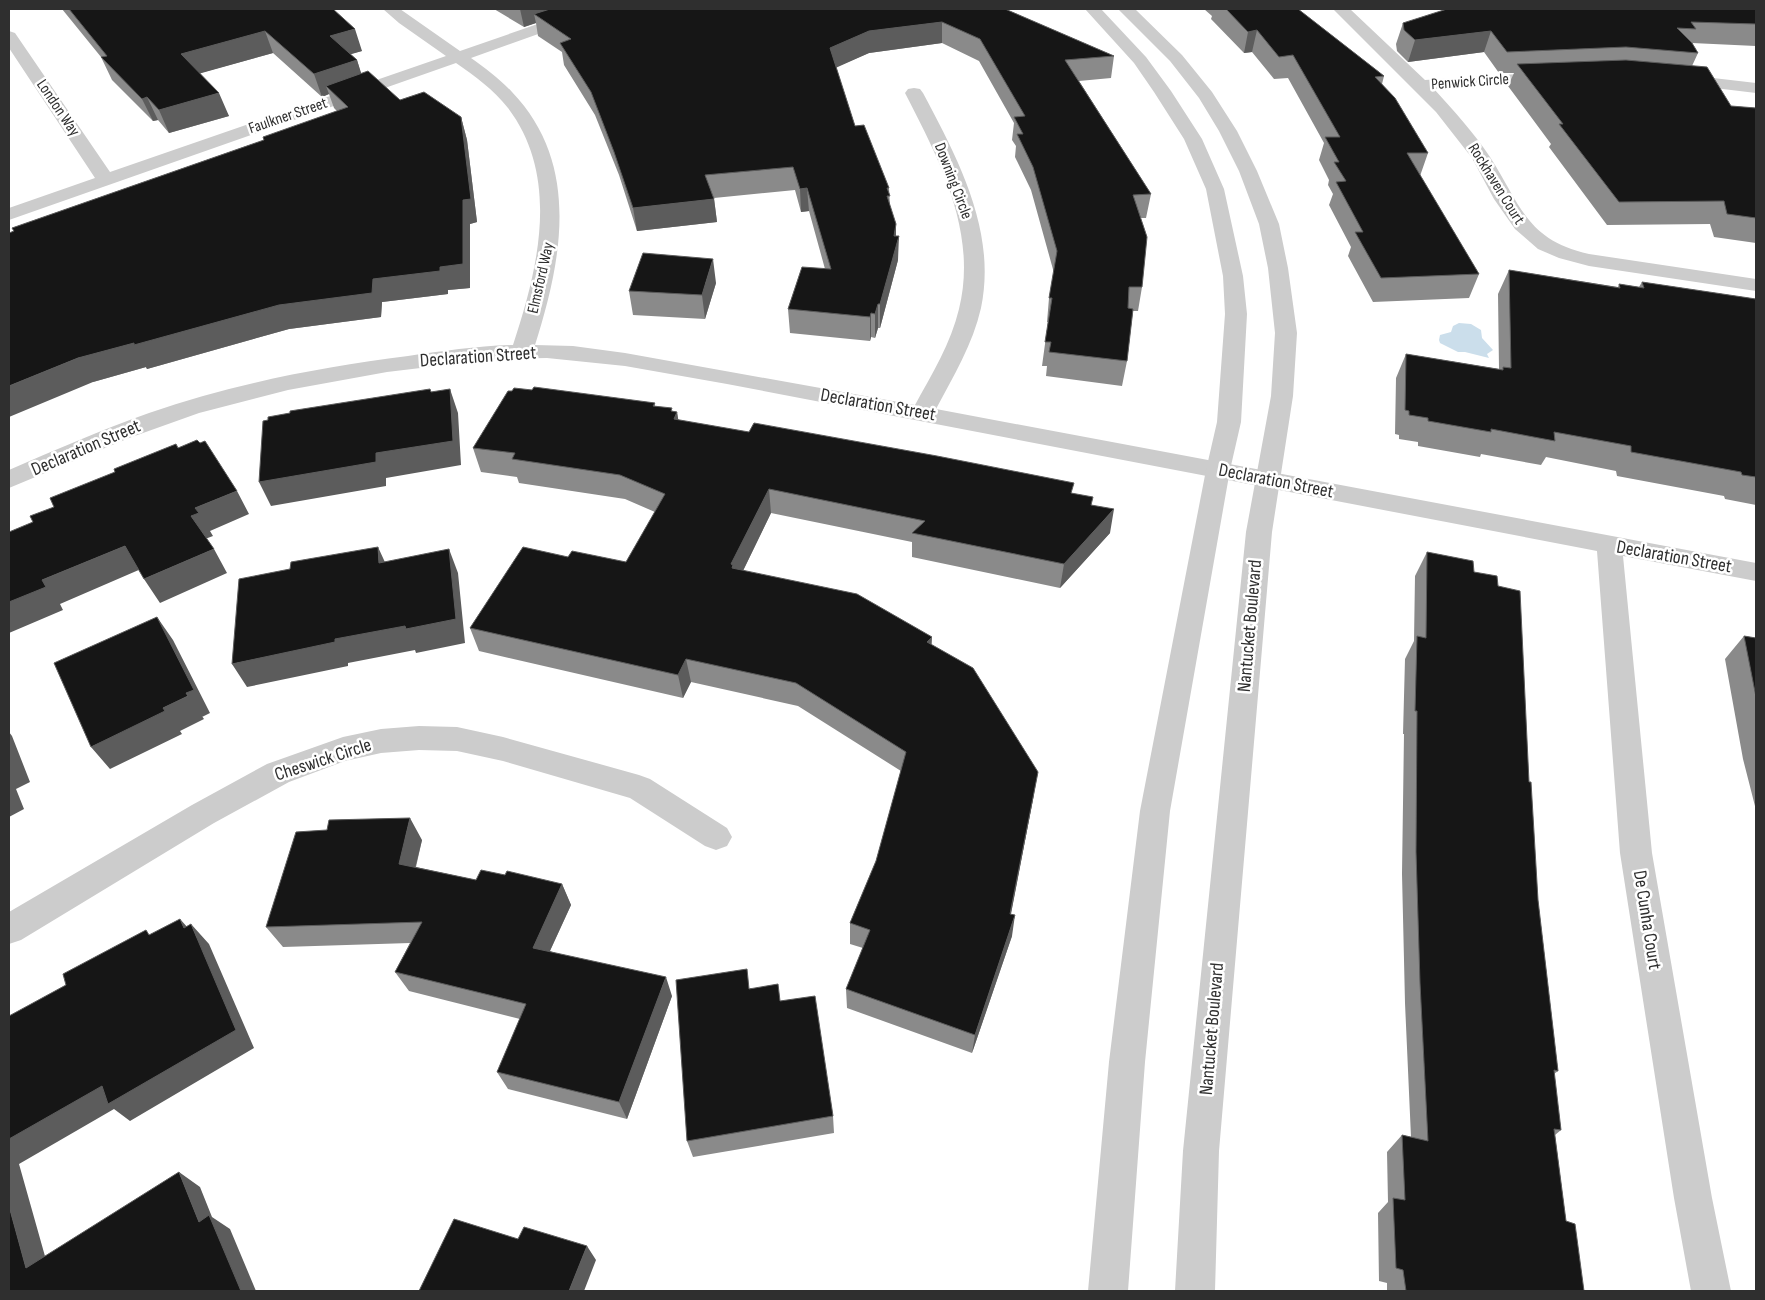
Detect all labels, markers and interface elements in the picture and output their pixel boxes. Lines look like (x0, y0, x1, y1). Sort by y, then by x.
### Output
street label: Penwick Circle (1430, 70, 1510, 94)
street label: London Way (32, 76, 84, 140)
street label: Faulkner Street (246, 94, 330, 138)
street label: Downing Circle (930, 140, 976, 222)
street label: Rockhaven Court (1464, 140, 1528, 228)
street label: Elmsford Way (524, 241, 558, 315)
street label: Declaration Street (419, 341, 537, 373)
street label: Declaration Street (819, 384, 937, 426)
street label: Declaration Street (28, 415, 144, 481)
street label: Declaration Street (1217, 459, 1336, 503)
street label: Declaration Street (1615, 536, 1733, 578)
street label: Nantucket Boulevard (1233, 559, 1267, 693)
street label: Cheswick Circle (272, 734, 374, 786)
street label: De Cunha Court (1628, 869, 1666, 971)
street label: Nantucket Boulevard (1195, 962, 1229, 1096)

